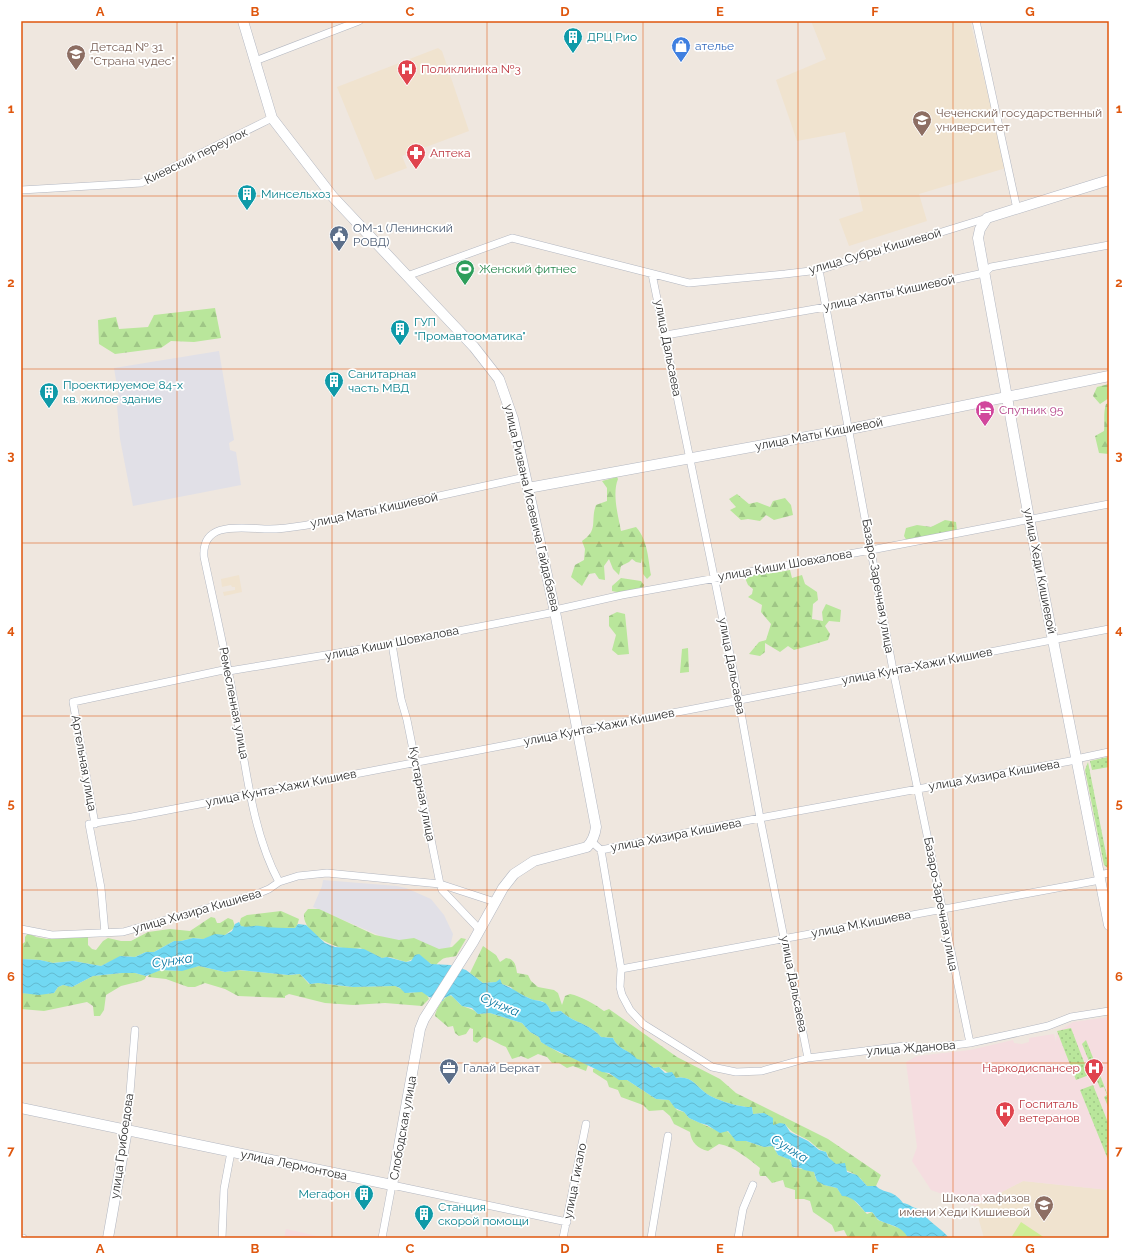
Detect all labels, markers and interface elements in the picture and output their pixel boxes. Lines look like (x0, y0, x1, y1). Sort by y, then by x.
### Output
text: A (96, 4, 105, 19)
text: B (251, 4, 260, 19)
text: C (406, 4, 415, 19)
text: D (560, 4, 570, 19)
text: E (716, 4, 724, 19)
text: F (871, 4, 879, 19)
text: G (1025, 4, 1035, 19)
building icon: ДРЦ Рио (562, 26, 584, 54)
place label: ДРЦ Рио (587, 30, 637, 44)
shop icon: ателье (670, 35, 692, 63)
place label: ателье (695, 39, 734, 53)
place label: Детсад № 31 "Страна чудес" (90, 40, 175, 68)
school or university icon: Детсад № 31 "Страна чудес" (65, 43, 87, 71)
hospital icon: Поликлиника №3 (396, 58, 418, 86)
place label: Поликлиника №3 (421, 62, 521, 76)
text: 1 (8, 101, 15, 116)
text: 1 (1116, 101, 1123, 116)
place label: Чеченский государственный университет (936, 106, 1102, 134)
school or university icon: Чеченский государственный университет (911, 109, 933, 137)
street label: Киевский переулок (142, 125, 250, 187)
pharmacy icon: Аптека (405, 142, 427, 170)
place label: Аптека (430, 146, 470, 160)
building icon: Минсельхоз (236, 183, 258, 211)
place label: Минсельхоз (261, 187, 331, 201)
place label: ОМ-1 (Ленинский РОВД) (353, 221, 453, 249)
public building icon: ОМ-1 (Ленинский РОВД) (328, 224, 350, 252)
street label: улица Субры Кишиевой (807, 225, 943, 277)
sports icon: Женский фитнес (454, 258, 476, 286)
place label: Женский фитнес (479, 262, 577, 276)
street label: улица Хапты Кишиевой (822, 272, 956, 314)
text: 2 (7, 275, 15, 290)
text: 2 (1115, 275, 1123, 290)
street label: улица Дальсаева (652, 298, 684, 398)
place label: ГУП "Промавтооматика" (414, 315, 526, 343)
building icon: ГУП "Промавтооматика" (389, 318, 411, 346)
place label: Санитарная часть МВД (348, 367, 416, 395)
building icon: Санитарная часть МВД (323, 370, 345, 398)
place label: Проектируемое 84-х кв. жилое здание (63, 378, 183, 406)
building icon: Проектируемое 84-х кв. жилое здание (38, 381, 60, 409)
hotel icon: Спутник 95 (974, 399, 996, 427)
street label: улица Ризвана Исаевича Гайдабаева (501, 403, 563, 613)
place label: Спутник 95 (999, 403, 1064, 417)
street label: улица Маты Кишиевой (754, 415, 884, 453)
text: 3 (7, 448, 15, 463)
text: 3 (1115, 448, 1123, 463)
street label: улица Маты Кишиевой (309, 490, 439, 530)
street label: улица Хеди Кишиевой (1021, 507, 1059, 635)
street label: Базаро-Заречная улица (859, 518, 897, 654)
street label: улица Киши Шовхалова (717, 546, 853, 584)
street label: улица Дальсаева (716, 616, 748, 716)
text: 4 (7, 622, 15, 637)
text: 4 (1115, 622, 1123, 637)
street label: улица Киши Шовхалова (324, 623, 460, 663)
street label: улица Кунта-Хажи Кишиев (840, 644, 994, 688)
street label: Ремесленная улица (216, 646, 252, 760)
street label: улица Кунта-Хажи Кишиев (522, 705, 676, 749)
street label: Артельная улица (69, 714, 99, 812)
street label: Кустарная улица (406, 745, 438, 843)
street label: улица Хизира Кишиева (927, 757, 1061, 793)
street label: улица Кунта-Хажи Кишиев (204, 766, 358, 810)
text: 5 (7, 796, 15, 811)
text: 5 (1115, 796, 1123, 811)
street label: улица Хизира Кишиева (609, 815, 743, 855)
street label: Базаро-Заречная улица (921, 836, 961, 972)
street label: улица Хизира Кишиева (131, 886, 263, 936)
street label: улица М.Кишиева (810, 907, 912, 941)
street label: улица Дальсаева (778, 934, 810, 1034)
water label: Сунжа (151, 950, 194, 971)
text: 6 (7, 969, 15, 984)
text: 6 (1115, 969, 1123, 984)
water label: Сунжа (478, 990, 522, 1019)
street label: улица Жданова (866, 1038, 956, 1058)
office icon: Галай Беркат (438, 1057, 460, 1085)
hospital icon: Наркодиспансер (1083, 1057, 1105, 1085)
place label: Галай Беркат (463, 1061, 540, 1075)
place label: Наркодиспансер (982, 1061, 1080, 1075)
street label: Слободская улица (387, 1075, 419, 1181)
street label: улица Грибоедова (108, 1092, 136, 1200)
place label: Госпиталь ветеранов (1019, 1097, 1080, 1125)
hospital icon: Госпиталь ветеранов (994, 1100, 1016, 1128)
water label: Сунжа (768, 1131, 811, 1166)
street label: улица Гикало (561, 1142, 589, 1220)
text: 7 (7, 1143, 15, 1158)
text: 7 (1115, 1143, 1123, 1158)
street label: улица Лермонтова (239, 1147, 349, 1183)
building icon: Мегафон (353, 1183, 375, 1211)
place label: Мегафон (299, 1187, 350, 1201)
place label: Школа хафизов имени Хеди Кишиевой (899, 1191, 1030, 1219)
school or university icon: Школа хафизов имени Хеди Кишиевой (1033, 1194, 1055, 1222)
place label: Станция скорой помощи (438, 1200, 529, 1228)
building icon: Станция скорой помощи (413, 1203, 435, 1231)
text: A (96, 1241, 105, 1256)
text: B (251, 1241, 260, 1256)
text: C (406, 1241, 415, 1256)
text: D (560, 1241, 570, 1256)
text: E (716, 1241, 724, 1256)
text: F (871, 1241, 879, 1256)
text: G (1025, 1241, 1035, 1256)

